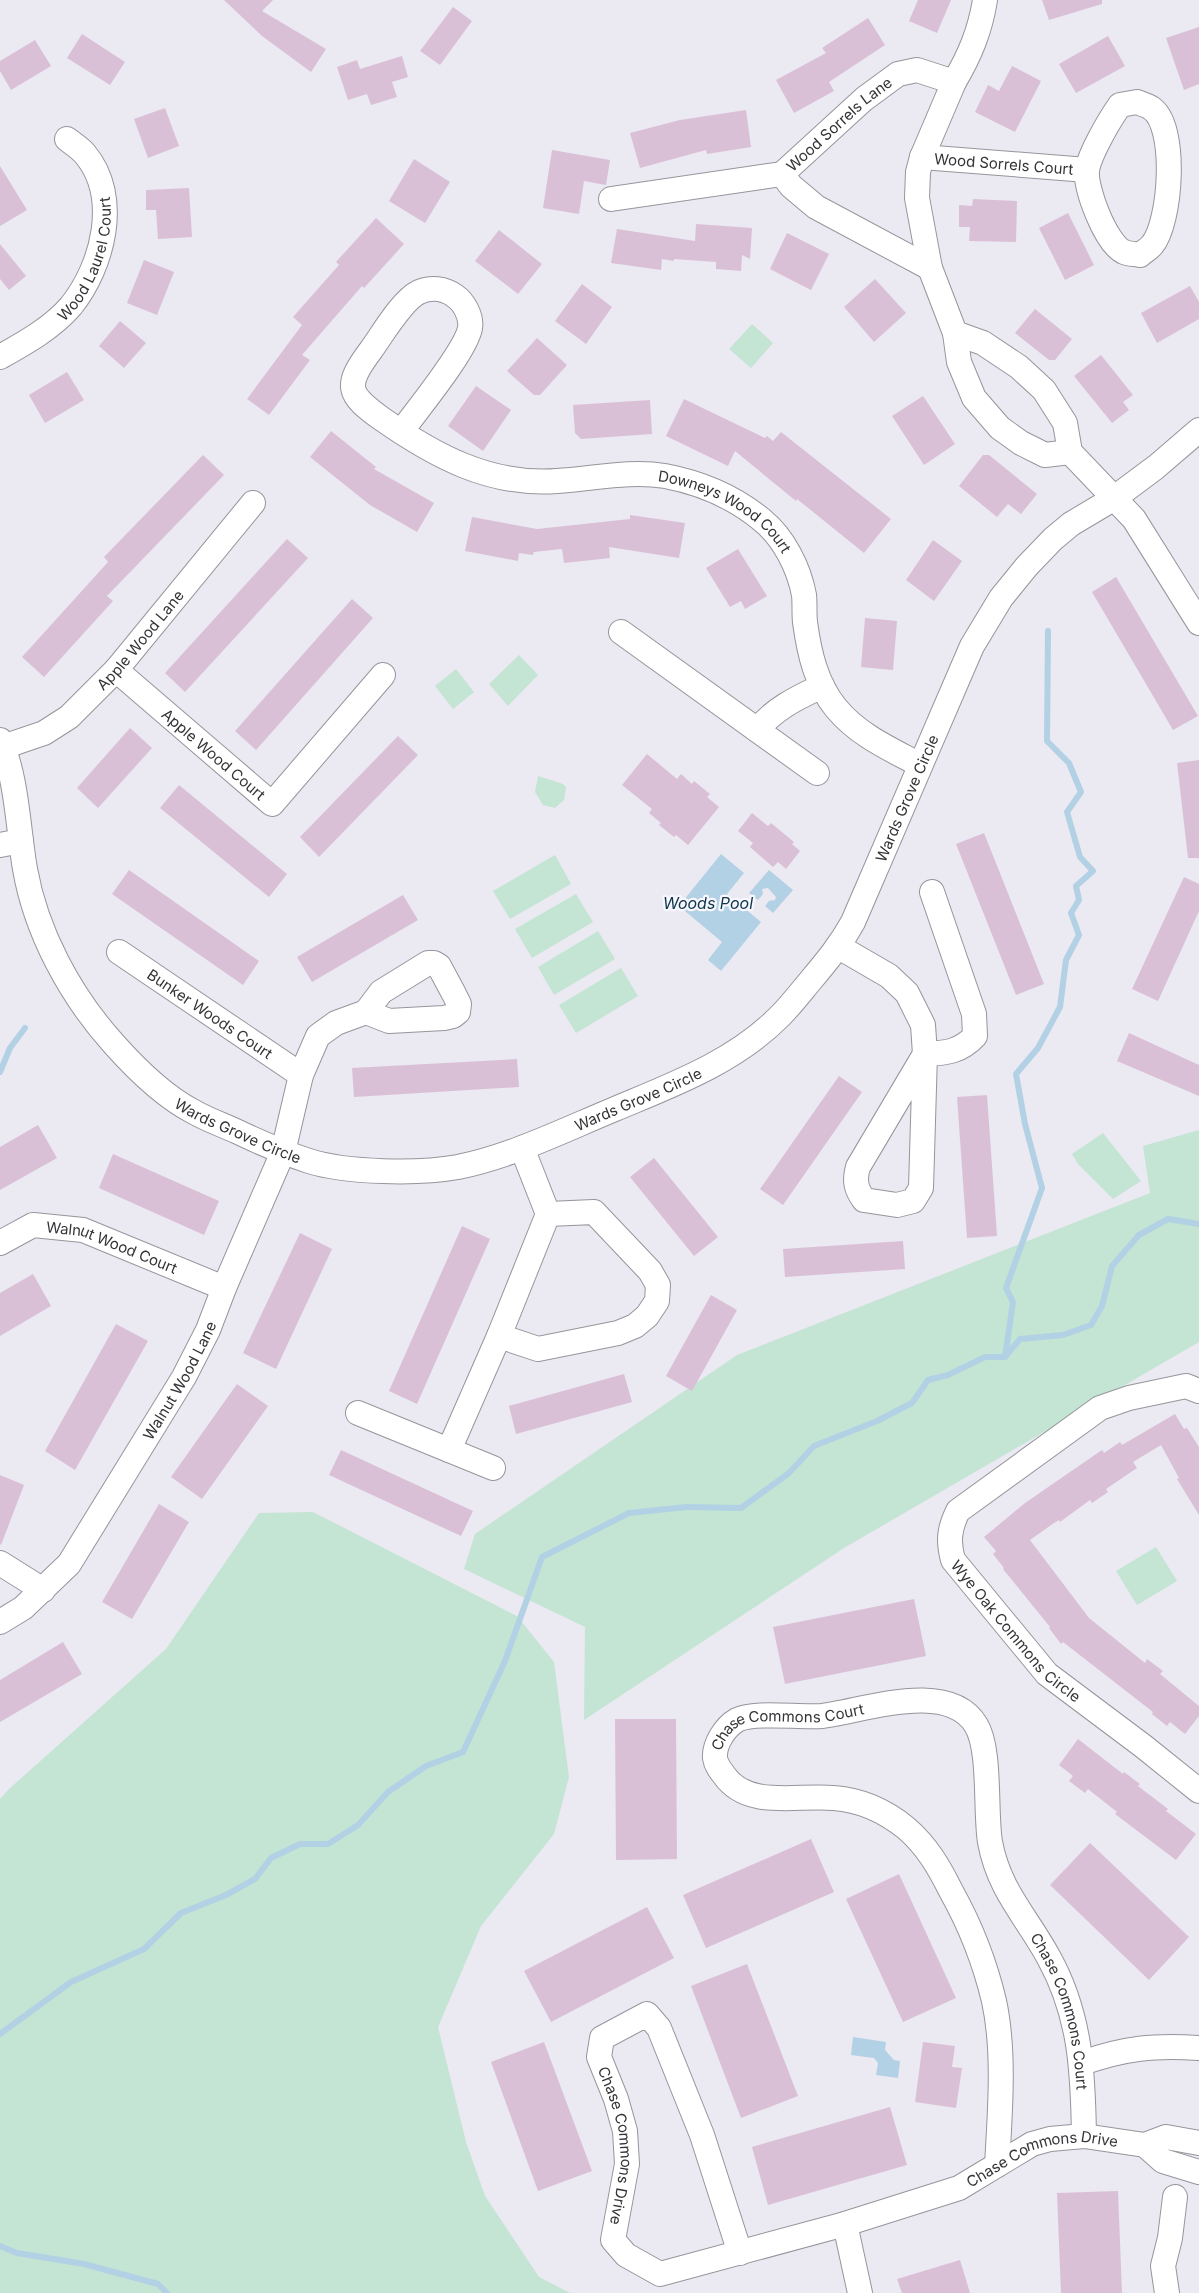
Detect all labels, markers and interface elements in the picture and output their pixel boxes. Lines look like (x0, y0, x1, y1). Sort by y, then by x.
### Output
street label: Wood Sorrels Lane (782, 72, 895, 175)
street label: Wood Sorrels Court (933, 148, 1074, 178)
street label: Wood Laurel Court (53, 196, 114, 324)
street label: Downeys Wood Court (657, 466, 796, 556)
street label: Apple Wood Lane (92, 586, 188, 694)
street label: Apple Wood Court (158, 704, 270, 804)
street label: Wards Grove Circle (871, 732, 942, 865)
water label: Woods Pool (663, 893, 753, 913)
street label: Bunker Woods Court (144, 965, 276, 1063)
street label: Wards Grove Circle (572, 1063, 705, 1135)
street label: Wards Grove Circle (171, 1094, 304, 1167)
street label: Walnut Wood Court (45, 1217, 180, 1277)
street label: Walnut Wood Lane (138, 1319, 220, 1443)
street label: Wye Oak Commons Circle (947, 1556, 1085, 1706)
street label: Chase Commons Court (706, 1699, 866, 1753)
street label: Chase Commons Court (1027, 1929, 1092, 2090)
street label: Chase Commons Drive (594, 2063, 637, 2226)
street label: Chase Commons Drive (963, 2126, 1119, 2191)

